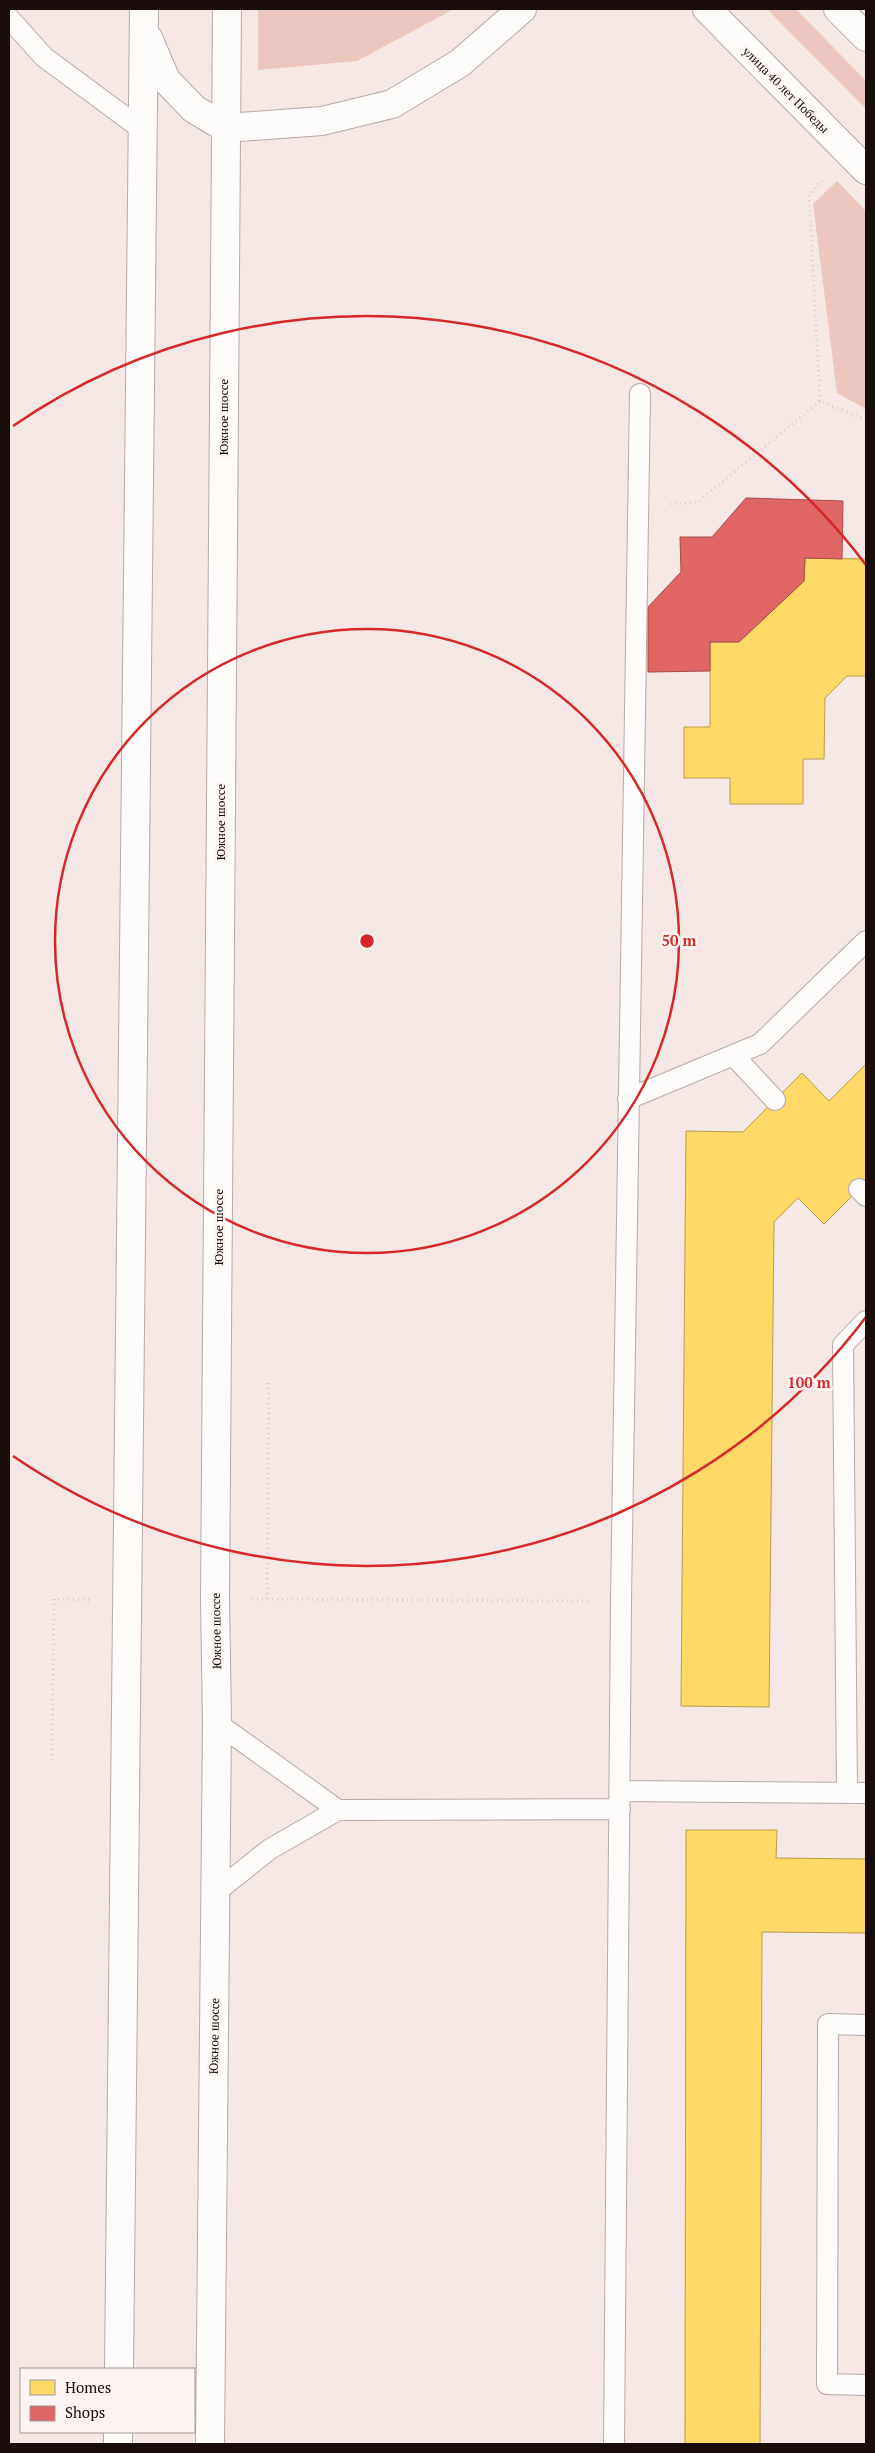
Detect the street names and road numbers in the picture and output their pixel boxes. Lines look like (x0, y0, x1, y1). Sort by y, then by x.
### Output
street label: улица 40 лет Победы (739, 43, 832, 136)
street label: Южное шоссе (216, 379, 231, 455)
street label: Южное шоссе (213, 784, 228, 860)
street label: Южное шоссе (211, 1189, 226, 1265)
street label: Южное шоссе (208, 1593, 224, 1669)
street label: Южное шоссе (206, 1998, 222, 2074)

